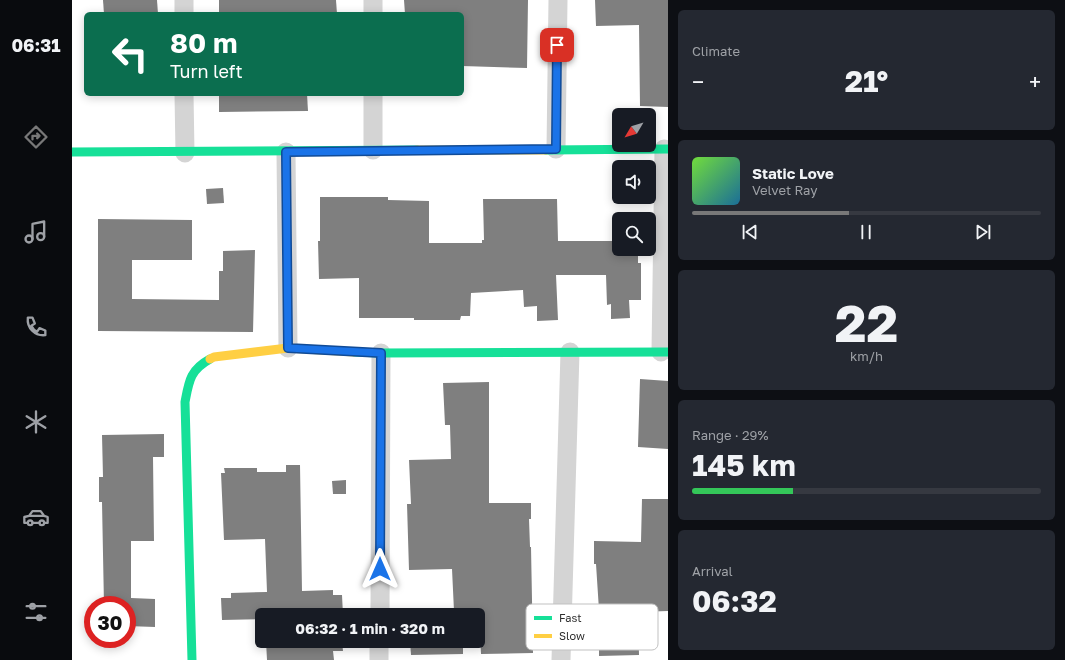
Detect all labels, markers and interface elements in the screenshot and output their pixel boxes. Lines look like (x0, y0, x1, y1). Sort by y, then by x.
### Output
text: 80 m (170, 26, 238, 59)
icon: left (104, 28, 156, 80)
pin (540, 28, 574, 62)
text: 06:31 (11, 34, 61, 56)
icon: arrive (546, 34, 568, 56)
text: Climate (692, 43, 740, 59)
text: Turn left (170, 60, 243, 82)
text: 21° (845, 63, 888, 99)
text: − (692, 68, 704, 95)
text: + (1029, 68, 1041, 95)
north arrow (612, 108, 656, 152)
map controls (612, 108, 656, 256)
icon: directions (22, 123, 50, 151)
button: sound (612, 160, 656, 204)
text: Static Love (752, 164, 834, 182)
text: Velvet Ray (752, 182, 817, 198)
button: search (612, 212, 656, 256)
icon: music (22, 218, 50, 246)
icon: previous (739, 221, 761, 243)
icon: pause (855, 221, 877, 243)
icon: next (972, 221, 994, 243)
text: 22 (835, 291, 898, 353)
icon: phone (22, 313, 50, 341)
text: km/h (850, 348, 883, 364)
icon: climate (22, 408, 50, 436)
text: Range · 29% (692, 427, 768, 443)
text: 145 km (692, 447, 796, 483)
icon: car (22, 503, 50, 531)
position arrow (359, 548, 401, 590)
text: Arrival (692, 563, 733, 579)
text: 06:32 (692, 583, 777, 619)
speed limit sign: 30 (84, 596, 136, 648)
icon: filters (22, 598, 50, 626)
legend (526, 604, 658, 650)
text: Fast (559, 611, 582, 624)
text: 06:32 · 1 min · 320 m (295, 619, 445, 637)
text: Slow (559, 629, 585, 642)

